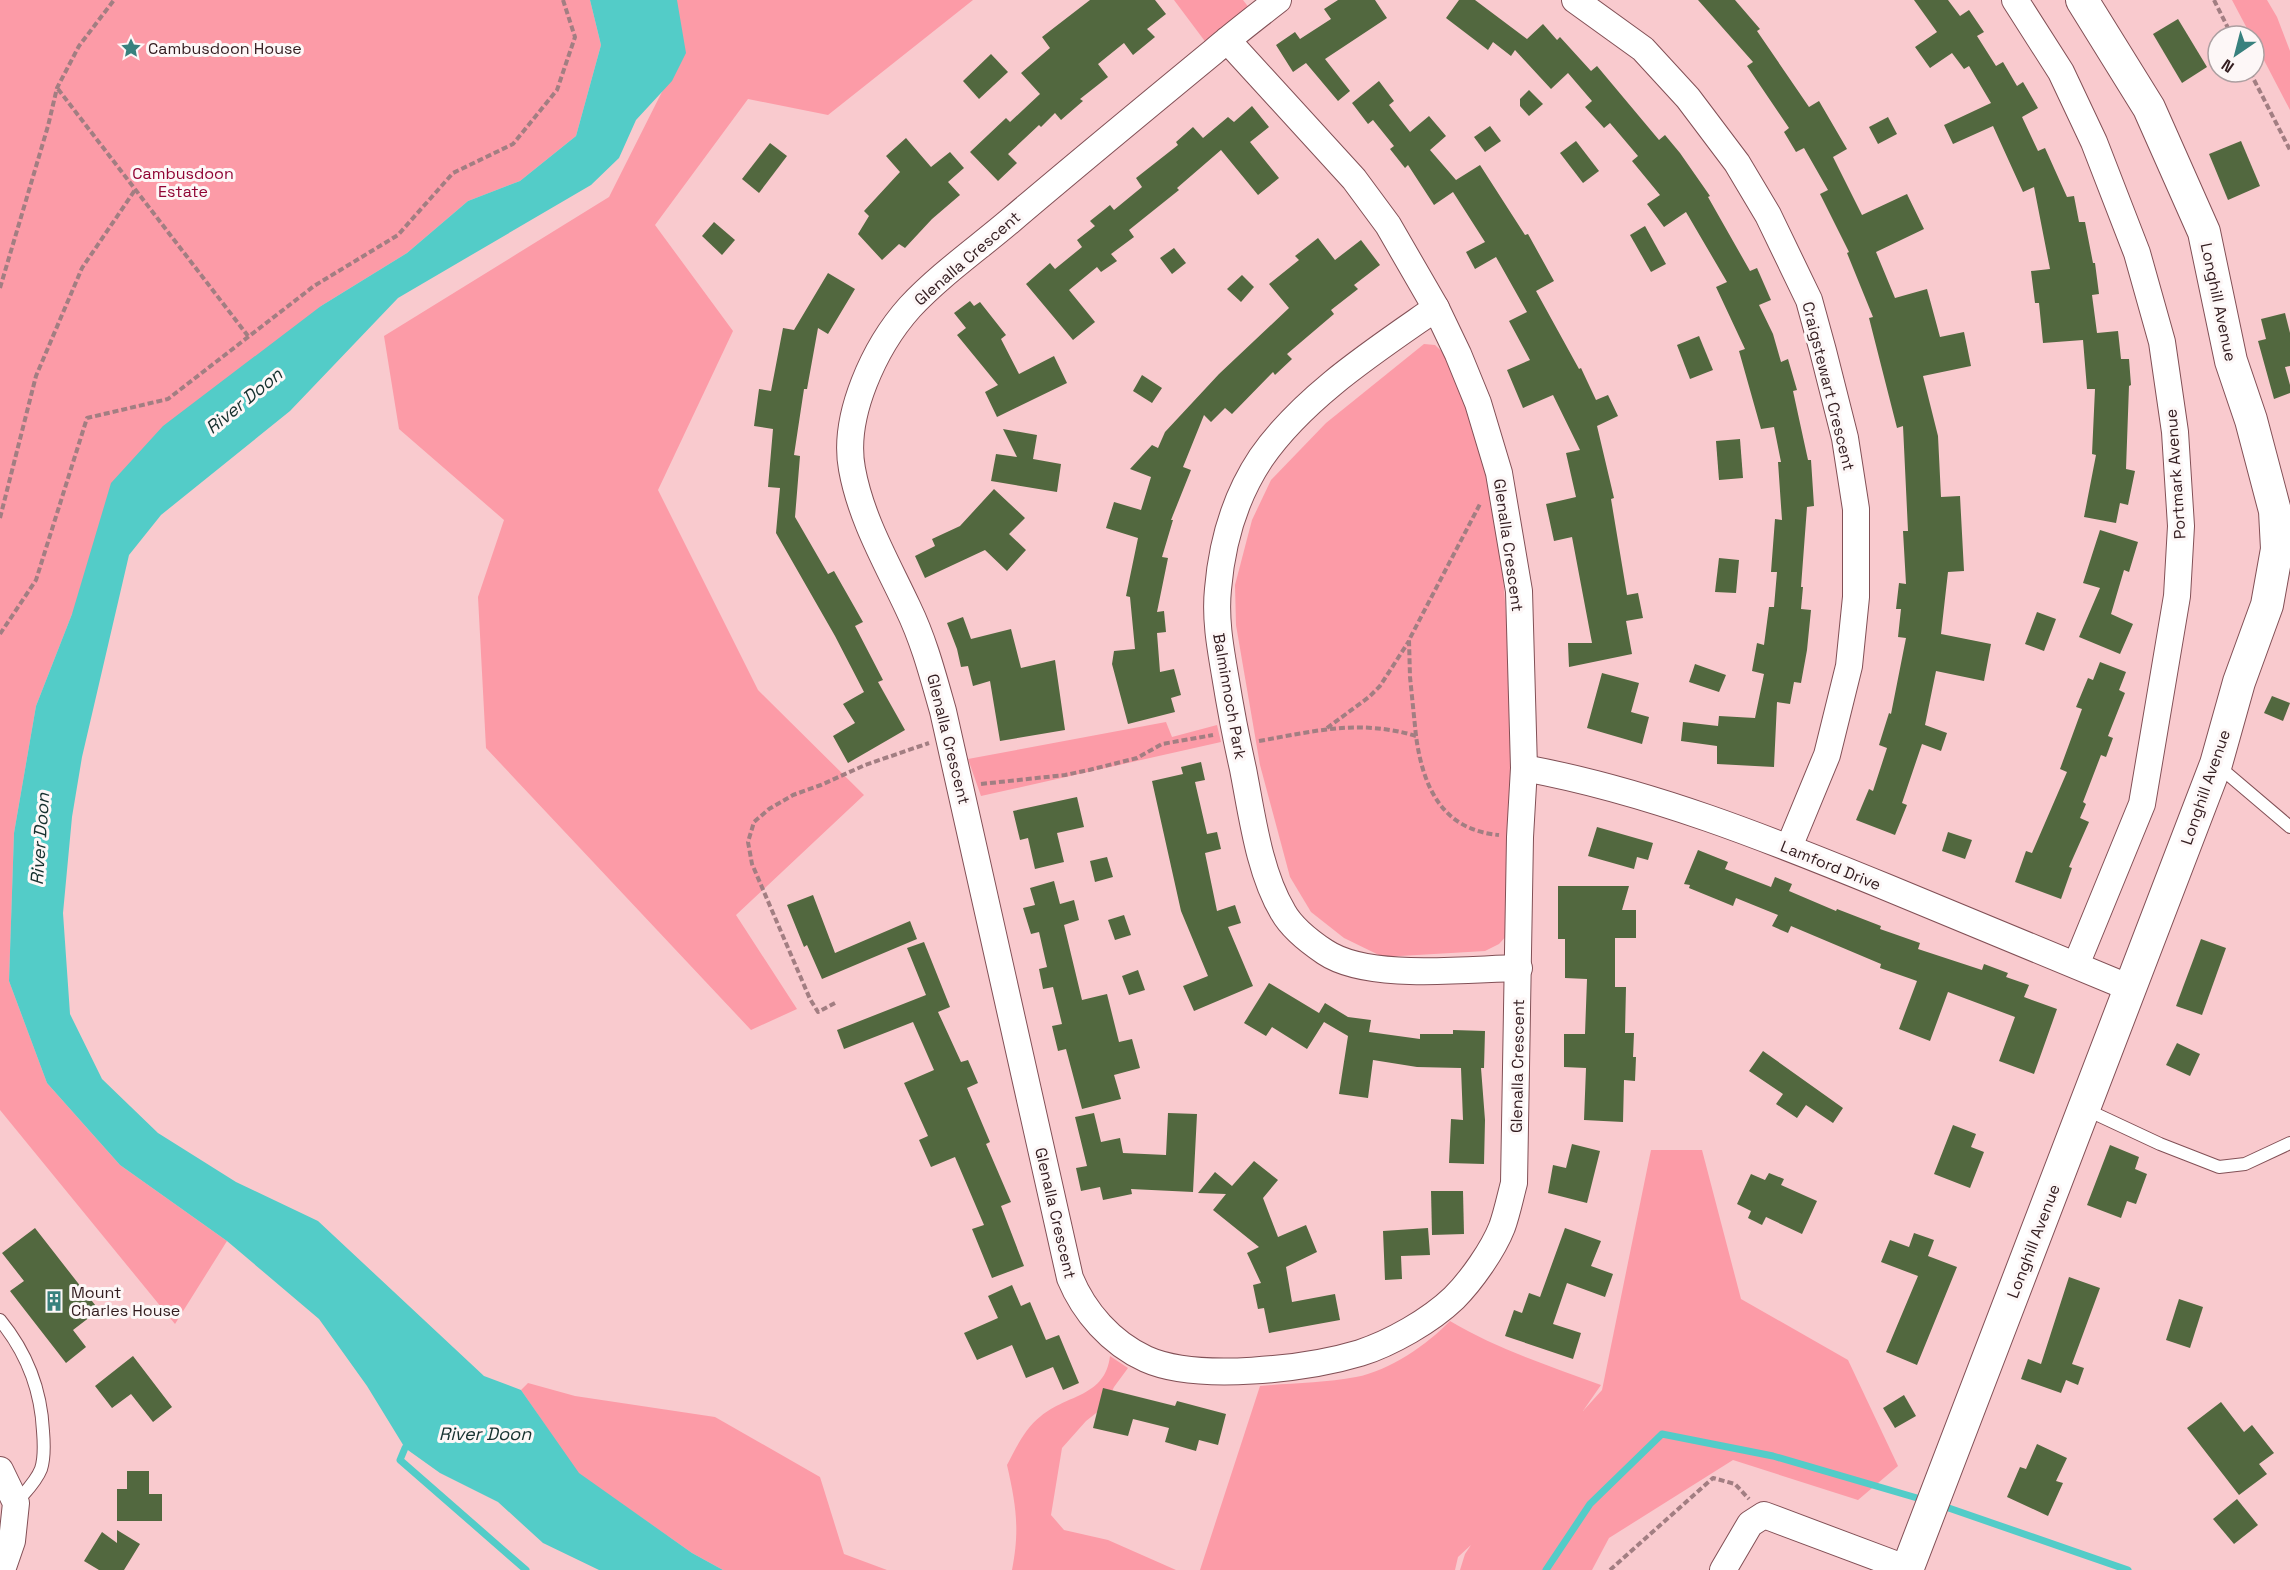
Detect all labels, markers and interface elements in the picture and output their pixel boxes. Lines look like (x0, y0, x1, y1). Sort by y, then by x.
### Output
north arrow (2206, 24, 2266, 84)
place icon: Cambusdoon House (119, 36, 143, 60)
place label: Cambusdoon House (148, 38, 302, 59)
text: N (2217, 54, 2238, 78)
park label: Cambusdoon Estate (132, 163, 234, 202)
street label: Glenalla Crescent (910, 206, 1025, 310)
street label: Longhill Avenue (2196, 241, 2241, 363)
street label: Craigstewart Crescent (1797, 299, 1860, 473)
water label: River Doon (201, 362, 288, 439)
street label: Portmark Avenue (2160, 408, 2191, 540)
street label: Glenalla Crescent (1489, 477, 1528, 613)
street label: Balminnoch Park (1208, 631, 1251, 761)
street label: Glenalla Crescent (922, 672, 975, 807)
street label: Longhill Avenue (2176, 727, 2235, 848)
water label: River Doon (25, 791, 54, 886)
street label: Lamford Drive (1777, 836, 1884, 895)
street label: Glenalla Crescent (1506, 999, 1529, 1133)
street label: Glenalla Crescent (1030, 1145, 1081, 1281)
street label: Longhill Avenue (2002, 1181, 2065, 1301)
place label: Mount Charles House (71, 1282, 180, 1321)
building icon: Mount Charles House (42, 1289, 66, 1313)
water label: River Doon (439, 1422, 532, 1445)

